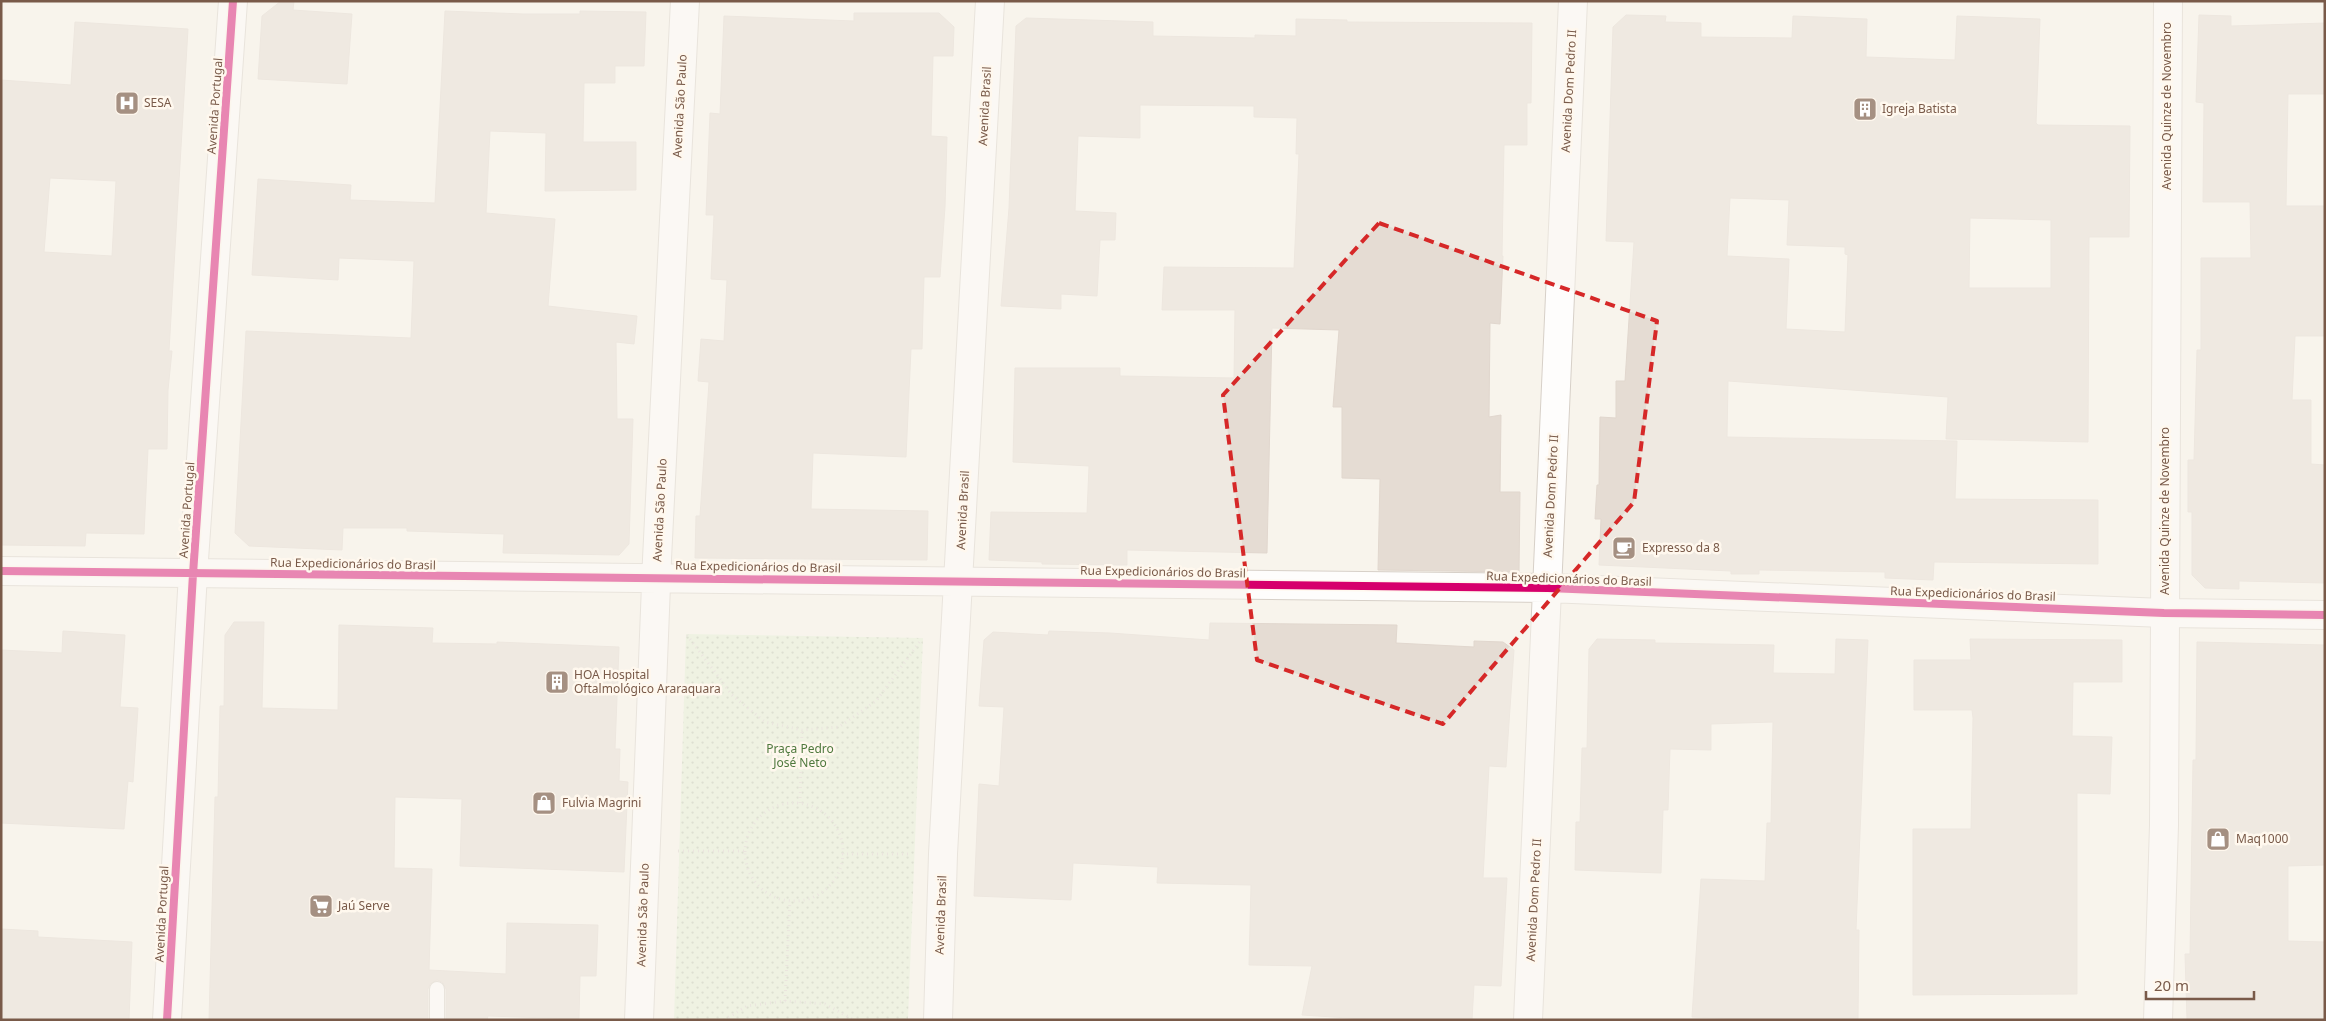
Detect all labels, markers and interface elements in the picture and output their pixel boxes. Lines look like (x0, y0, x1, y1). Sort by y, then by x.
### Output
street label: Avenida Quinze de Novembro (2158, 22, 2175, 190)
street label: Avenida Dom Pedro II (1557, 29, 1580, 153)
street label: Avenida São Paulo (668, 54, 691, 158)
street label: Avenida Portugal (203, 57, 226, 155)
street label: Avenida Brasil (974, 66, 995, 146)
hospital icon: SESA (114, 90, 140, 116)
place label: SESA (144, 94, 172, 111)
building icon: Igreja Batista (1852, 96, 1878, 122)
place label: Igreja Batista (1882, 100, 1957, 117)
street label: Avenida Quinze de Novembro (2156, 427, 2173, 595)
street label: Avenida Dom Pedro II (1539, 434, 1562, 558)
street label: Avenida São Paulo (648, 458, 671, 562)
street label: Avenida Portugal (175, 461, 198, 559)
street label: Avenida Brasil (952, 470, 973, 550)
cafe icon: Expresso da 8 (1611, 535, 1637, 561)
place label: Expresso da 8 (1642, 539, 1720, 556)
street label: Rua Expedicionários do Brasil (270, 554, 436, 573)
street label: Rua Expedicionários do Brasil (675, 557, 841, 576)
street label: Rua Expedicionários do Brasil (1080, 562, 1246, 581)
street label: Rua Expedicionários do Brasil (1486, 567, 1652, 590)
street label: Rua Expedicionários do Brasil (1890, 582, 2056, 605)
place label: HOA Hospital Oftalmológico Araraquara (574, 666, 721, 697)
building icon: HOA Hospital Oftalmológico Araraquara (544, 669, 570, 695)
park label: Praça Pedro José Neto (766, 740, 834, 771)
shop icon: Fulvia Magrini (531, 790, 557, 816)
place label: Fulvia Magrini (562, 794, 641, 811)
shop icon: Maq1000 (2205, 826, 2231, 852)
place label: Maq1000 (2236, 830, 2289, 847)
street label: Avenida Dom Pedro II (1522, 838, 1545, 962)
street label: Avenida São Paulo (632, 863, 653, 967)
street label: Avenida Portugal (150, 865, 173, 963)
street label: Avenida Brasil (931, 875, 950, 955)
supermarket icon: Jaú Serve (308, 893, 334, 919)
place label: Jaú Serve (337, 897, 390, 914)
scale bar (2146, 968, 2254, 1000)
text: 20 m (2154, 975, 2189, 995)

